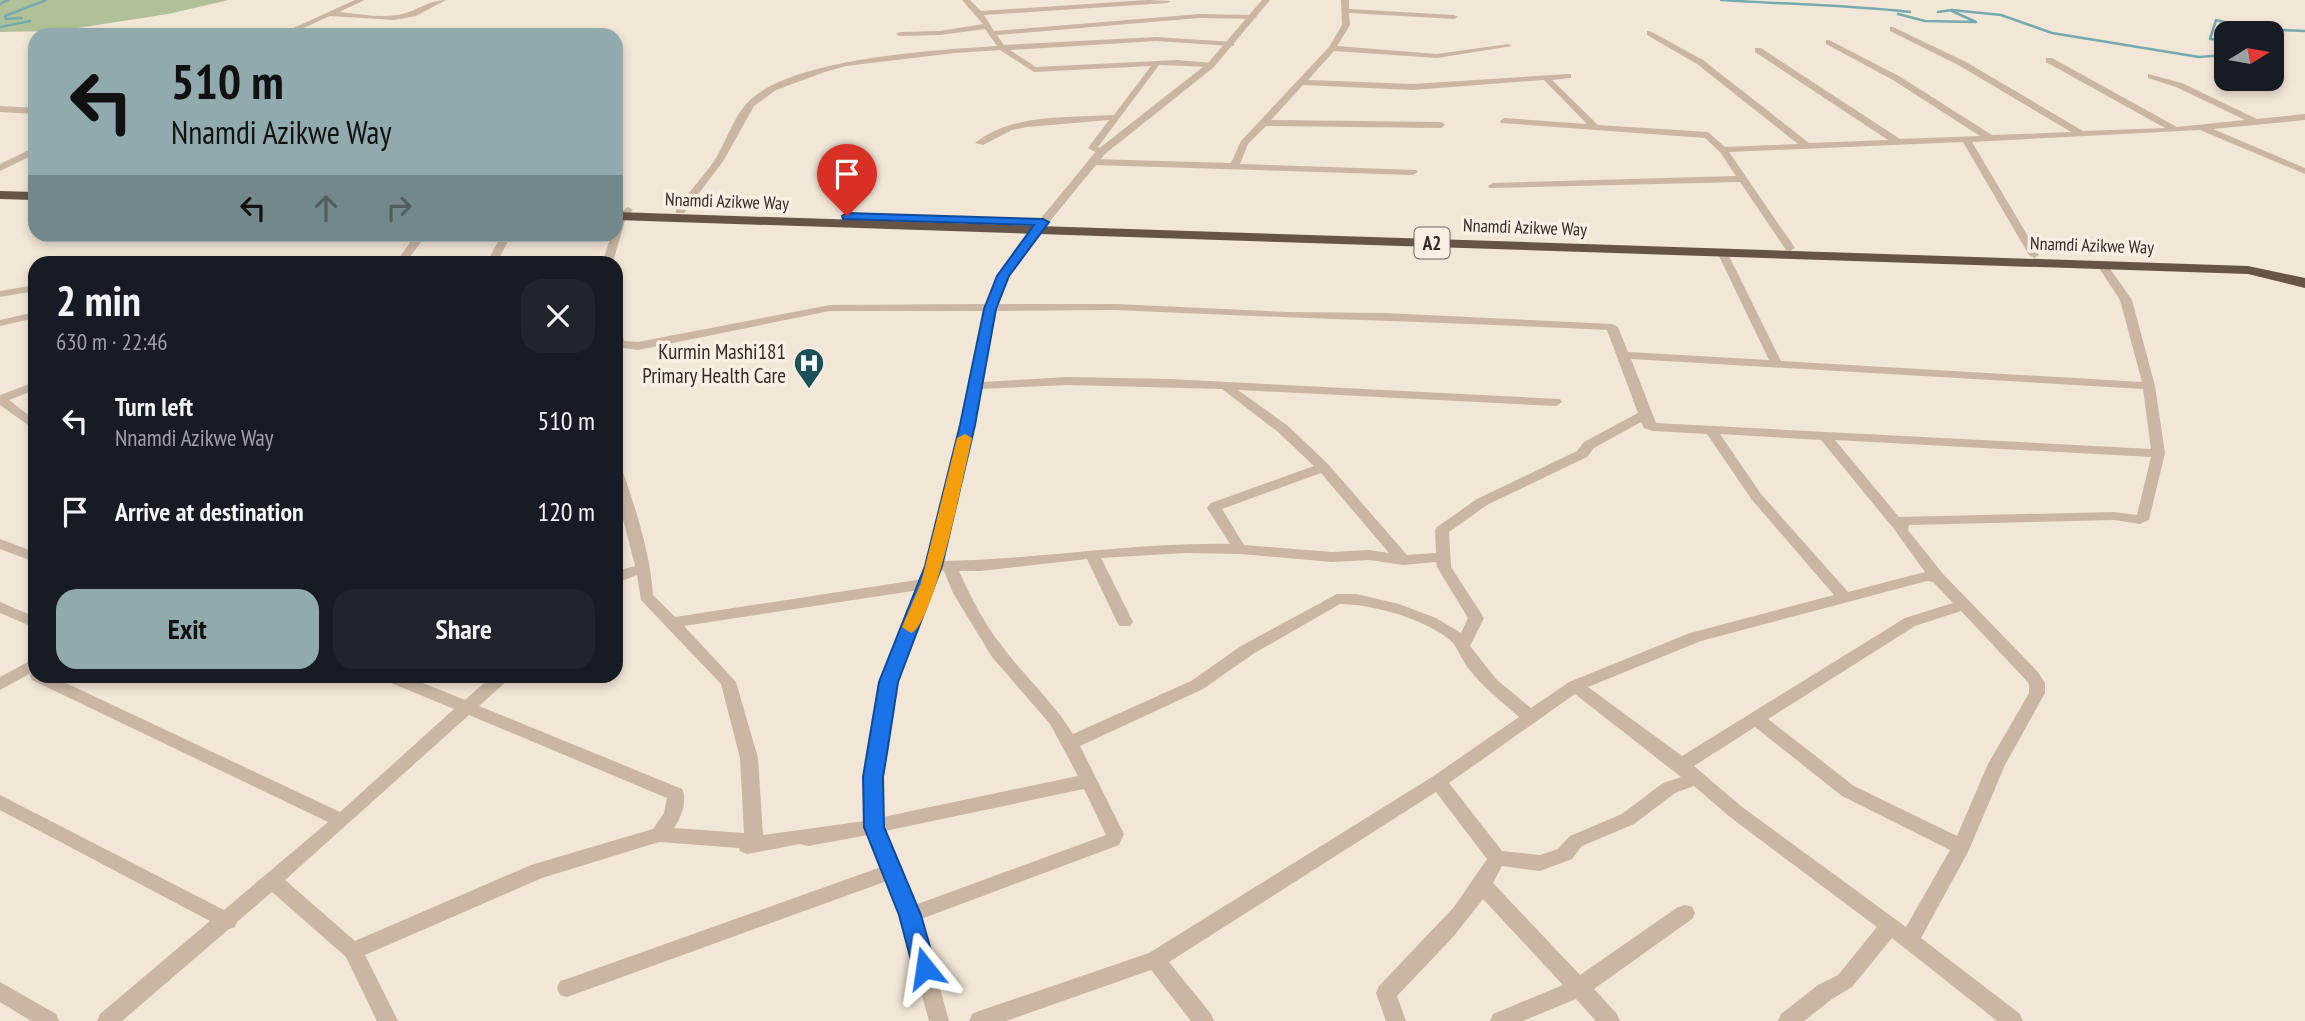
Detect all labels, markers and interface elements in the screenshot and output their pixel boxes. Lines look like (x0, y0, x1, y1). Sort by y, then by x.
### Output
north arrow (2214, 21, 2284, 91)
map controls (2214, 21, 2284, 91)
text: 510 m (171, 49, 284, 113)
icon: left (56, 56, 147, 147)
text: Nnamdi Azikwe Way (171, 111, 391, 153)
pin (817, 144, 877, 216)
icon: arrive (828, 155, 866, 193)
street label: Nnamdi Azikwe Way (665, 187, 790, 215)
icon: left (234, 189, 272, 227)
icon: ahead (307, 189, 345, 227)
icon: right (380, 189, 418, 227)
street label: Nnamdi Azikwe Way (1463, 213, 1588, 241)
road number: A2 (1414, 228, 1450, 258)
street label: Nnamdi Azikwe Way (2030, 231, 2155, 259)
text: 2 min (56, 273, 141, 328)
button: close (521, 279, 595, 353)
text: 630 m · 22:46 (56, 327, 168, 356)
place label: Kurmin Mashi181 Primary Health Care (642, 338, 786, 389)
hospital icon: Kurmin Mashi181 Primary Health Care (792, 346, 826, 390)
text: Turn left (115, 390, 193, 423)
icon: left (56, 402, 94, 440)
text: 510 m (537, 404, 595, 437)
text: Nnamdi Azikwe Way (115, 423, 273, 452)
icon: arrive (56, 493, 94, 531)
text: Arrive at destination (115, 495, 304, 528)
text: 120 m (537, 495, 595, 528)
button: Exit (56, 589, 319, 669)
button: Share (333, 589, 595, 669)
position arrow (888, 931, 962, 1005)

